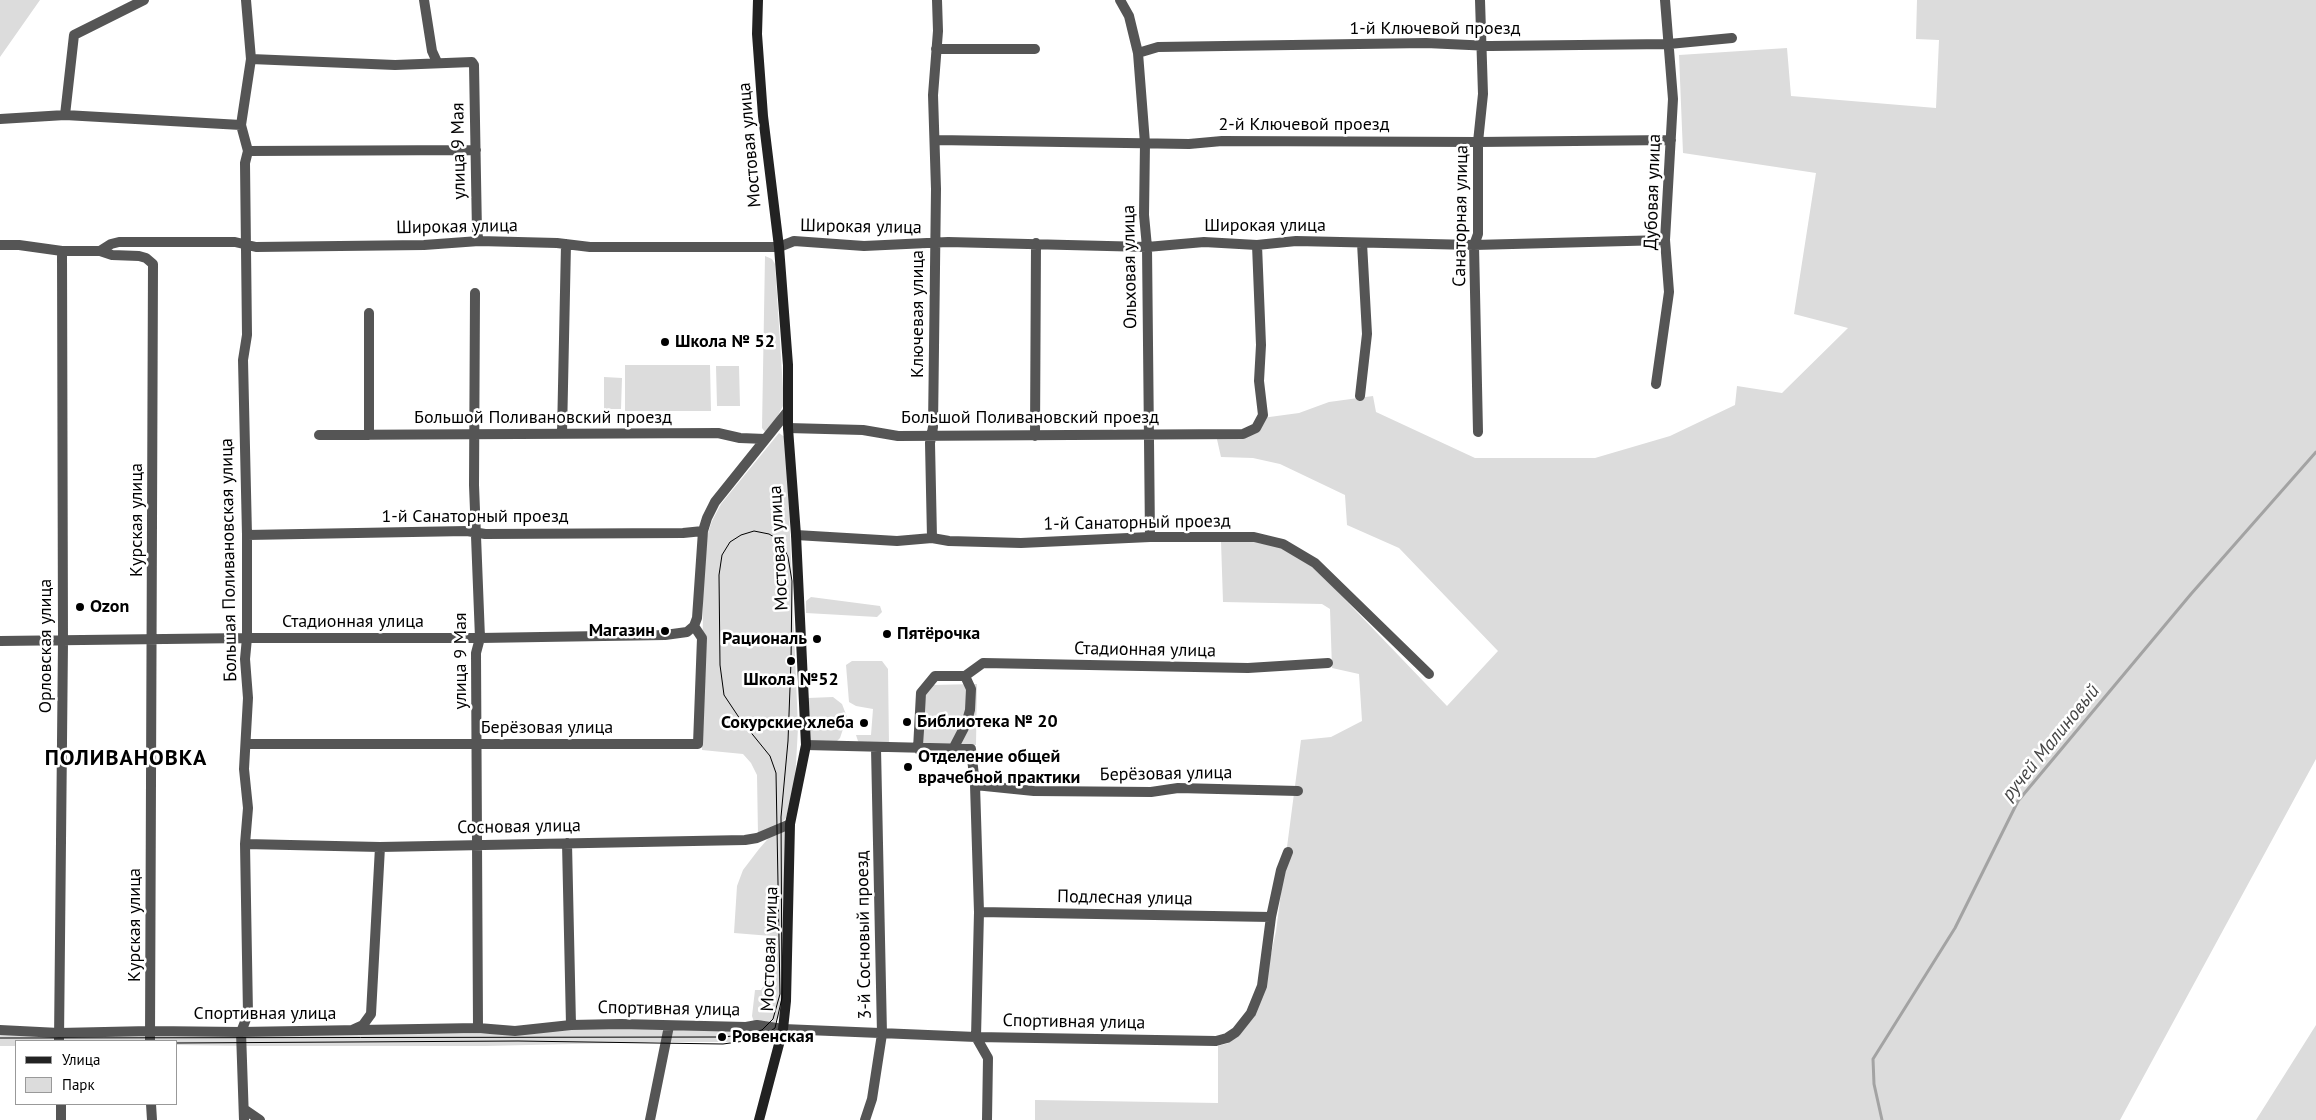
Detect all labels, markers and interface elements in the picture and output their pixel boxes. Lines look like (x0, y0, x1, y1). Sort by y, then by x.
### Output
street label: 1-й Ключевой проезд (1350, 18, 1520, 40)
street label: Мостовая улица (734, 82, 766, 208)
street label: улица 9 Мая (447, 102, 471, 200)
street label: 2-й Ключевой проезд (1219, 114, 1389, 136)
street label: Дубовая улица (1640, 133, 1666, 251)
street label: Санаторная улица (1449, 145, 1473, 287)
street label: Ольховая улица (1118, 205, 1142, 329)
street label: Широкая улица (396, 215, 518, 239)
street label: Широкая улица (800, 215, 922, 239)
street label: Широкая улица (1204, 215, 1326, 237)
street label: Ключевая улица (907, 250, 929, 378)
place label: Школа № 52 (675, 331, 775, 353)
marker: Школа № 52 (659, 336, 671, 348)
street label: Большой Поливановский проезд (414, 407, 672, 429)
street label: Большой Поливановский проезд (901, 407, 1159, 429)
street label: Большая Поливановская улица (216, 438, 242, 682)
street label: Курская улица (126, 463, 148, 577)
street label: Мостовая улица (765, 485, 793, 611)
street label: 1-й Санаторный проезд (381, 506, 569, 528)
street label: 1-й Санаторный проезд (1043, 511, 1231, 535)
street label: Орловская улица (35, 579, 57, 713)
place label: Ozon (90, 596, 129, 618)
marker: Ozon (74, 601, 86, 613)
street label: Стадионная улица (282, 611, 424, 633)
street label: улица 9 Мая (450, 613, 472, 709)
place label: Магазин (589, 620, 655, 642)
place label: Пятёрочка (897, 623, 980, 645)
marker: Магазин (659, 625, 671, 637)
place label: Рациональ (722, 628, 807, 650)
marker: Пятёрочка (881, 628, 893, 640)
marker: Рациональ (811, 633, 823, 645)
street label: Стадионная улица (1074, 638, 1216, 662)
marker: Школа №52 (785, 655, 797, 667)
place label: Школа №52 (743, 669, 839, 691)
water label: ручей Малиновый (1997, 680, 2105, 806)
place label: Библиотека № 20 (917, 711, 1058, 733)
place label: Сокурские хлеба (721, 712, 854, 734)
marker: Библиотека № 20 (901, 716, 913, 728)
street label: Берёзовая улица (481, 717, 613, 739)
marker: Сокурские хлеба (858, 717, 870, 729)
district label: ПОЛИВАНОВКА (43, 746, 209, 772)
place label: Отделение общей врачебной практики (918, 746, 1080, 789)
marker: Отделение общей врачебной практики (902, 761, 914, 773)
street label: Берёзовая улица (1100, 762, 1232, 786)
street label: Сосновая улица (457, 815, 581, 839)
street label: 3-й Сосновый проезд (852, 850, 876, 1020)
street label: Курская улица (124, 868, 146, 982)
street label: Мостовая улица (757, 886, 783, 1012)
street label: Подлесная улица (1057, 886, 1193, 910)
street label: Спортивная улица (597, 997, 741, 1021)
street label: Спортивная улица (194, 1003, 336, 1025)
street label: Спортивная улица (1002, 1010, 1146, 1034)
place label: Ровенская (732, 1026, 814, 1048)
marker: Ровенская (716, 1031, 728, 1043)
legend (15, 1040, 178, 1105)
text: Улица (62, 1050, 100, 1069)
text: Парк (62, 1075, 95, 1094)

